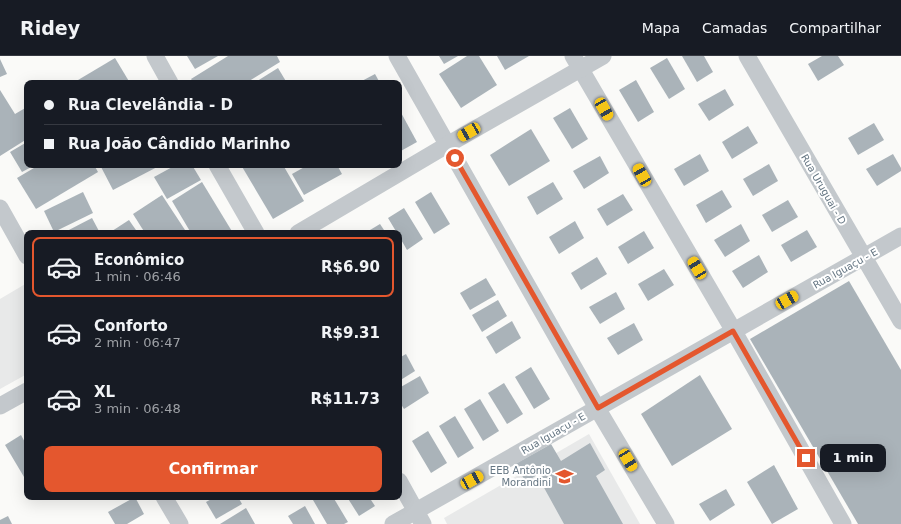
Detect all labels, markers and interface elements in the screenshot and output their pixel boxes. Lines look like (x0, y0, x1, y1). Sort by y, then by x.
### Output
text: Ridey (20, 17, 80, 39)
text: Mapa (642, 20, 680, 36)
text: Camadas (702, 20, 767, 36)
text: Compartilhar (789, 20, 881, 36)
text: Rua Clevelândia - D (68, 96, 233, 114)
car (593, 96, 615, 122)
car (456, 121, 482, 143)
text: Rua João Cândido Marinho (68, 135, 290, 153)
route start (446, 149, 464, 167)
street label: Rua Uruguai - D (799, 152, 848, 227)
car (631, 162, 653, 188)
street label: Rua Iguaçu - E (811, 246, 879, 291)
icon: car (46, 249, 82, 285)
text: Econômico (94, 251, 184, 269)
car (686, 255, 708, 281)
text: R$6.90 (321, 258, 380, 276)
text: 1 min · 06:46 (94, 269, 181, 284)
car (774, 289, 800, 311)
icon: car (46, 315, 82, 351)
text: Conforto (94, 317, 168, 335)
text: R$9.31 (321, 324, 380, 342)
text: 2 min · 06:47 (94, 335, 181, 350)
icon: car (46, 381, 82, 417)
text: XL (94, 383, 115, 401)
text: R$11.73 (311, 390, 380, 408)
text: 3 min · 06:48 (94, 401, 181, 416)
street label: Rua Iguaçu - E (519, 411, 587, 456)
callout: 1 min (820, 444, 886, 472)
button: Confirmar (44, 446, 382, 492)
car (617, 447, 639, 473)
route end (797, 449, 815, 467)
text: 1 min (833, 450, 873, 465)
place label: EEB Antônio Morandini (490, 465, 551, 488)
school or university icon: EEB Antônio Morandini (554, 466, 574, 486)
car (459, 469, 485, 491)

